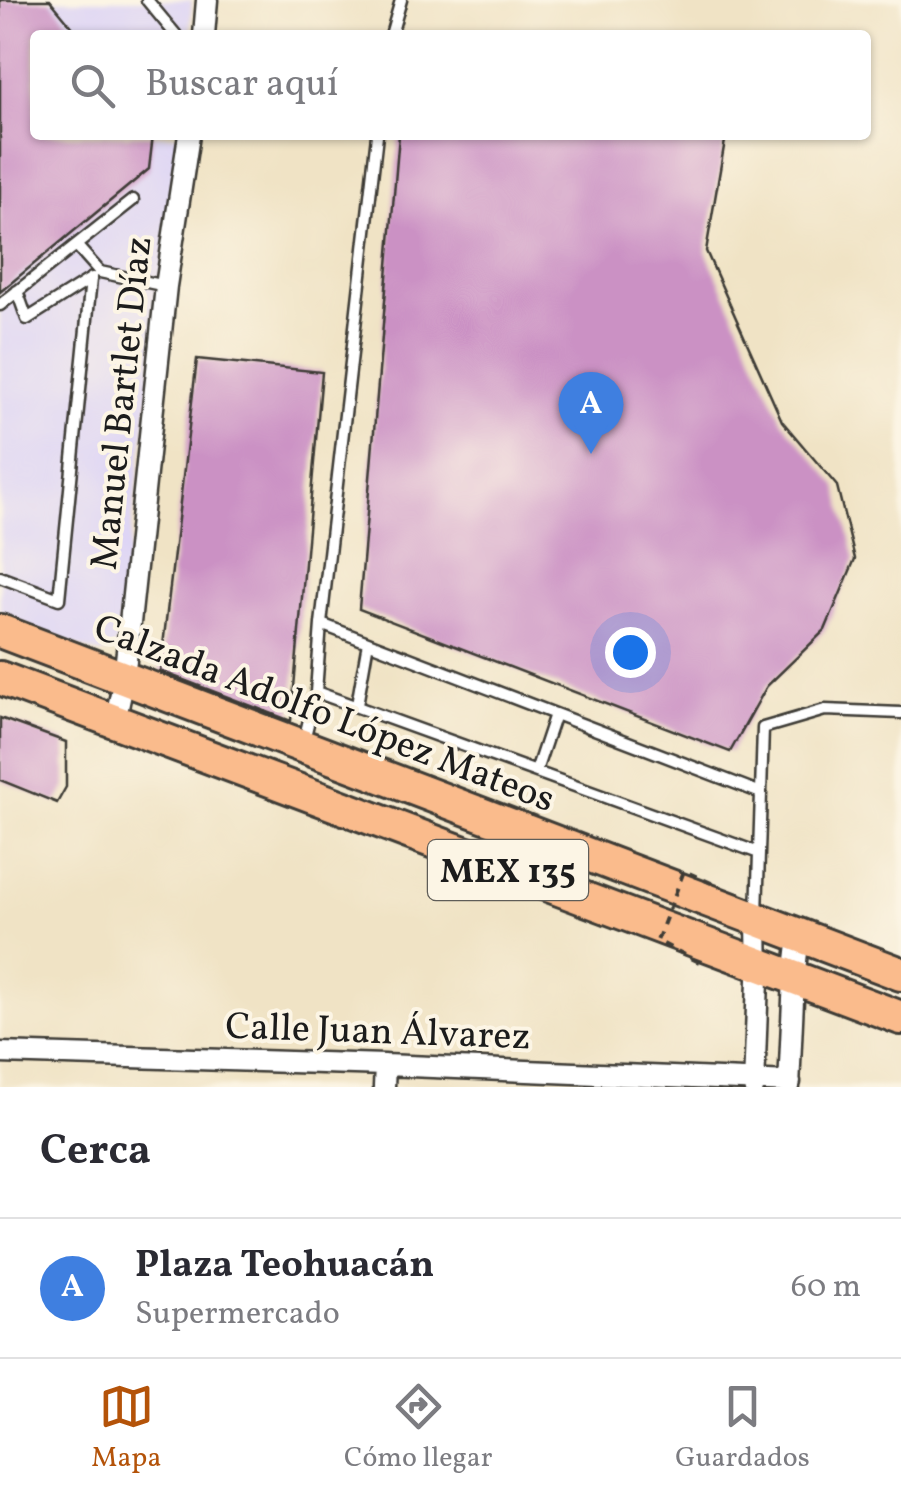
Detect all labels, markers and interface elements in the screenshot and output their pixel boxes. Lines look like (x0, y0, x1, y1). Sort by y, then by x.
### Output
search box (30, 30, 871, 140)
icon: search (65, 58, 120, 113)
text: Buscar aquí (145, 59, 338, 112)
street label: Manuel Bartlet Díaz (80, 234, 167, 573)
pin: A (558, 372, 624, 454)
street label: Calzada Adolfo López Mateos (86, 603, 562, 828)
your location (605, 627, 656, 678)
road number: MEX 135 (428, 840, 588, 900)
street label: Calle Juan Álvarez (224, 1002, 531, 1065)
text: Cerca (40, 1123, 151, 1182)
text: Plaza Teohuacán (135, 1240, 434, 1293)
text: A (61, 1266, 84, 1310)
text: 60 m (791, 1266, 861, 1310)
text: Supermercado (135, 1293, 340, 1337)
tab: Mapa (91, 1379, 161, 1478)
tab: Cómo llegar (344, 1379, 493, 1478)
tab: Guardados (675, 1379, 810, 1478)

